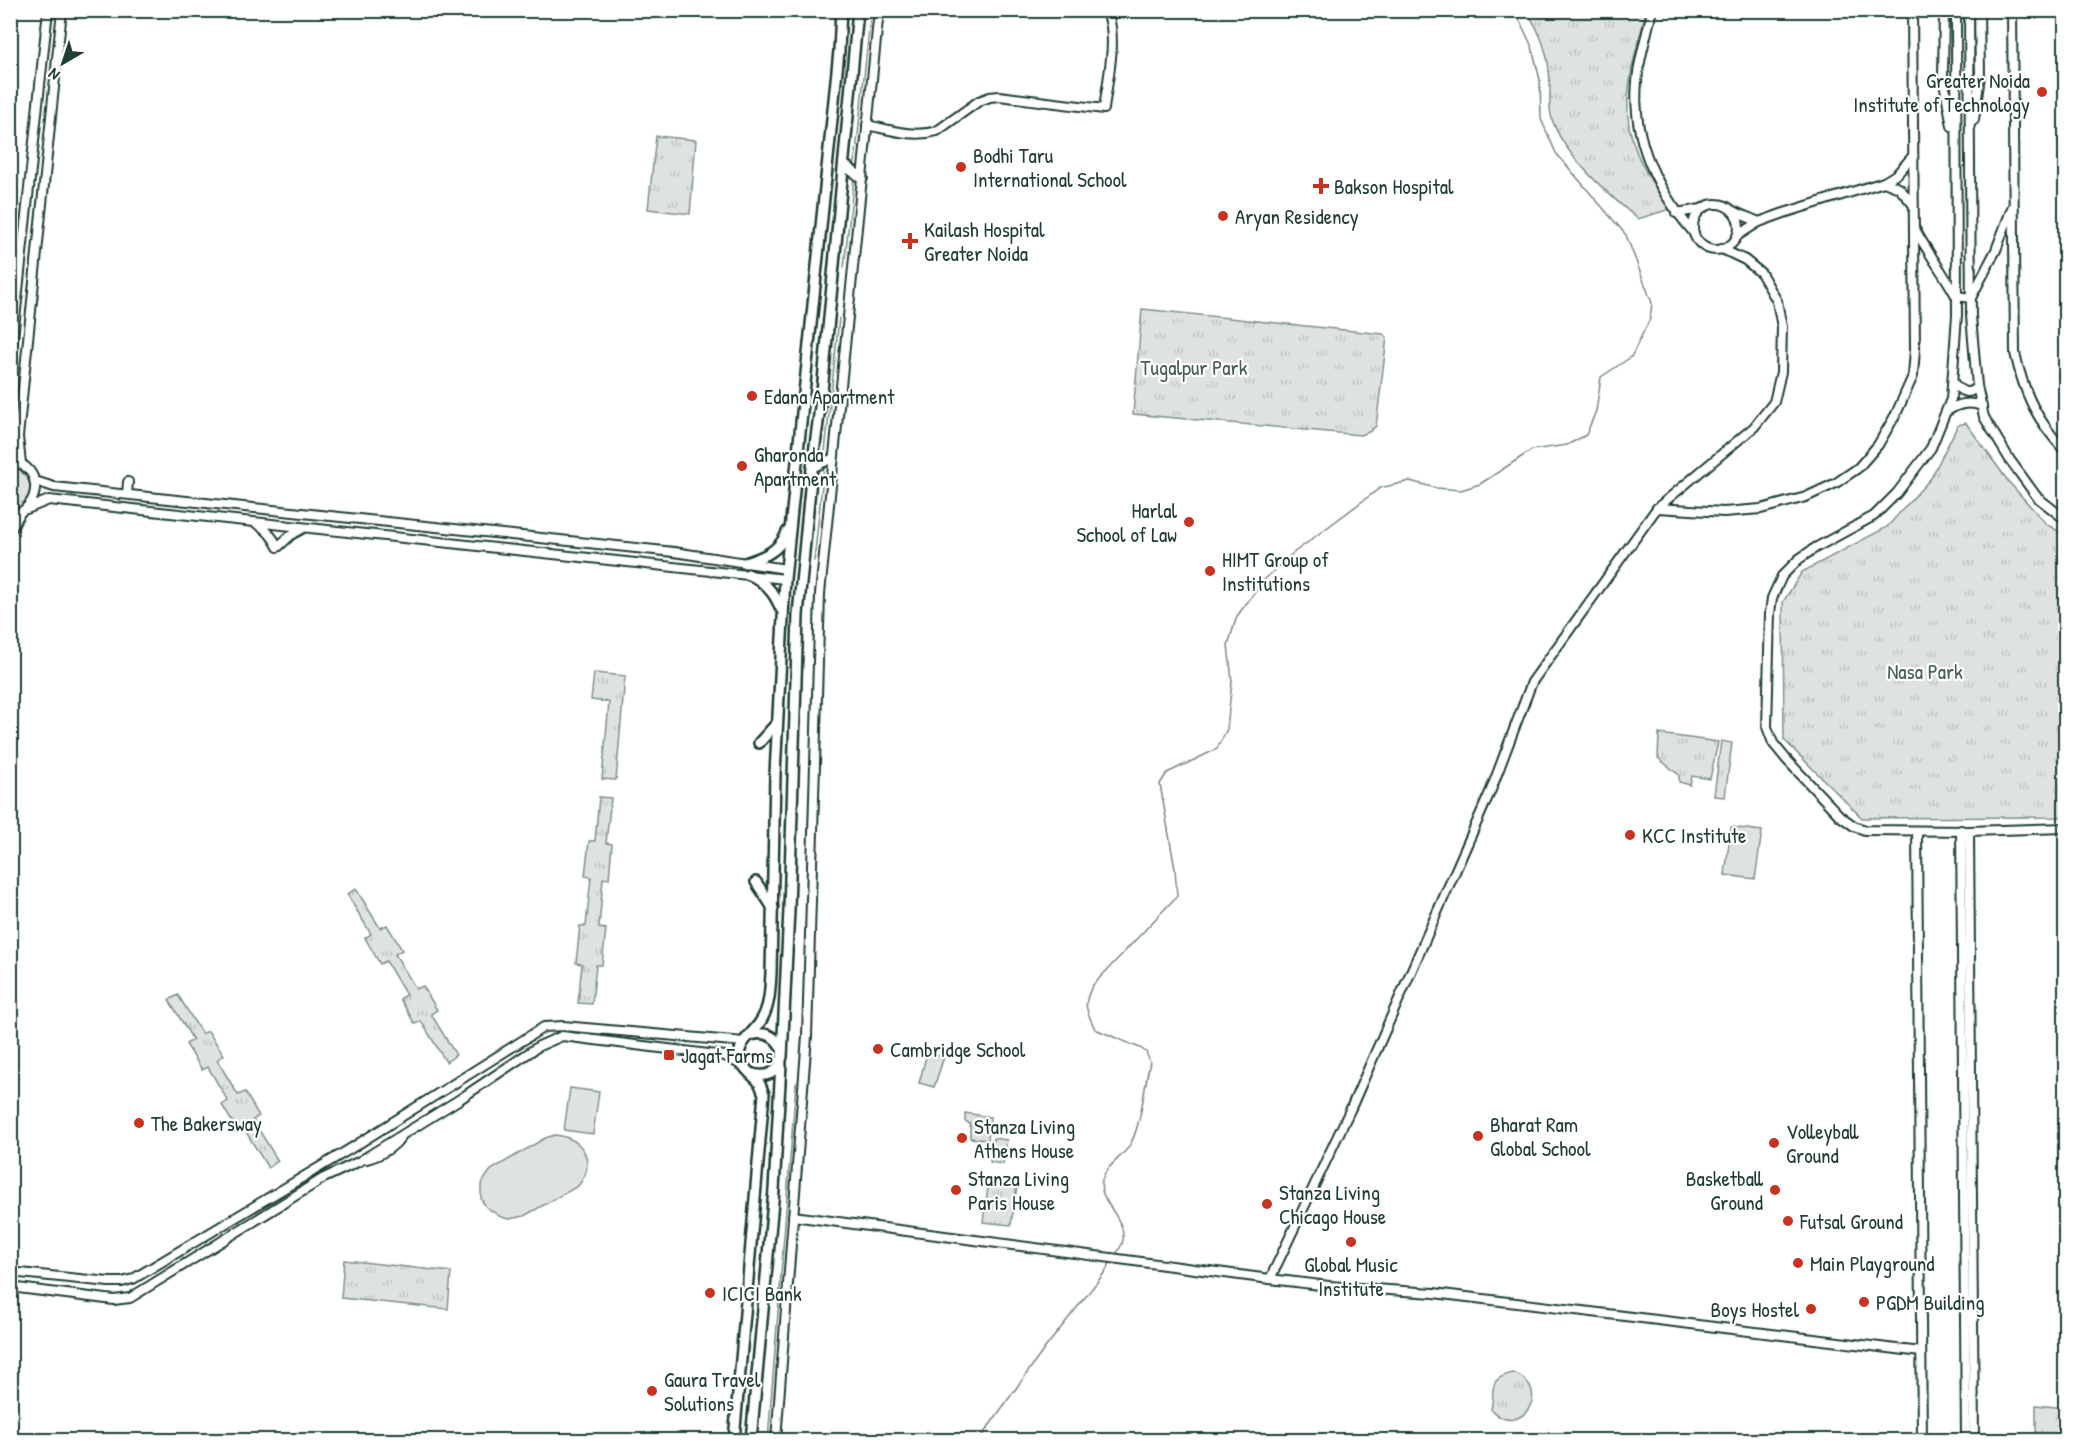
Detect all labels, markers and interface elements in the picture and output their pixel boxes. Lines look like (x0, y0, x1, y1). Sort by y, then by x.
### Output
north arrow (33, 33, 93, 93)
text: N (43, 63, 64, 86)
place label: Greater Noida Institute of Technology (1853, 66, 2030, 119)
marker: Greater Noida Institute of Technology (2035, 85, 2049, 99)
place label: Bodhi Taru International School (973, 141, 1127, 194)
marker: Bodhi Taru International School (954, 160, 968, 174)
place label: Bakson Hospital (1334, 172, 1454, 201)
marker: Bakson Hospital (1312, 177, 1330, 195)
place label: Aryan Residency (1235, 202, 1359, 231)
marker: Aryan Residency (1216, 209, 1230, 223)
place label: Kailash Hospital Greater Noida (924, 215, 1045, 268)
marker: Kailash Hospital Greater Noida (901, 232, 919, 250)
park label: Tugalpur Park (1141, 353, 1248, 382)
place label: Edana Apartment (764, 382, 895, 411)
marker: Edana Apartment (745, 389, 759, 403)
place label: Gharonda Apartment (754, 440, 837, 493)
marker: Gharonda Apartment (735, 459, 749, 473)
place label: Harlal School of Law (1076, 496, 1177, 549)
marker: Harlal School of Law (1182, 515, 1196, 529)
place label: HIMT Group of Institutions (1222, 545, 1329, 598)
marker: HIMT Group of Institutions (1203, 564, 1217, 578)
park label: Nasa Park (1887, 657, 1963, 686)
place label: KCC Institute (1642, 821, 1746, 850)
marker: KCC Institute (1623, 828, 1637, 842)
place label: Cambridge School (890, 1035, 1026, 1064)
place label: Jagat Farms (681, 1041, 773, 1070)
marker: Cambridge School (871, 1042, 885, 1056)
marker: Jagat Farms (662, 1048, 676, 1062)
place label: The Bakersway (151, 1109, 262, 1138)
place label: Bharat Ram Global School (1490, 1110, 1591, 1163)
place label: Stanza Living Athens House (974, 1112, 1075, 1165)
marker: The Bakersway (132, 1116, 146, 1130)
place label: Volleyball Ground (1786, 1117, 1859, 1170)
marker: Bharat Ram Global School (1471, 1129, 1485, 1143)
marker: Stanza Living Athens House (955, 1131, 969, 1145)
marker: Volleyball Ground (1767, 1136, 1781, 1150)
place label: Stanza Living Paris House (968, 1164, 1069, 1217)
place label: Basketball Ground (1686, 1164, 1764, 1217)
place label: Stanza Living Chicago House (1279, 1178, 1386, 1231)
marker: Stanza Living Paris House (949, 1183, 963, 1197)
marker: Basketball Ground (1768, 1183, 1782, 1197)
marker: Stanza Living Chicago House (1260, 1197, 1274, 1211)
place label: Futsal Ground (1799, 1207, 1903, 1236)
marker: Futsal Ground (1781, 1214, 1795, 1228)
marker: Global Music Institute (1344, 1235, 1358, 1249)
place label: Main Playground (1810, 1249, 1935, 1278)
place label: Global Music Institute (1304, 1250, 1398, 1303)
marker: Main Playground (1791, 1256, 1805, 1270)
place label: ICICI Bank (722, 1279, 802, 1308)
marker: ICICI Bank (703, 1286, 717, 1300)
place label: PGDM Building (1876, 1288, 1985, 1317)
place label: Boys Hostel (1711, 1295, 1799, 1324)
marker: PGDM Building (1857, 1295, 1871, 1309)
marker: Boys Hostel (1804, 1302, 1818, 1316)
place label: Gaura Travel Solutions (664, 1365, 761, 1418)
marker: Gaura Travel Solutions (645, 1384, 659, 1398)

